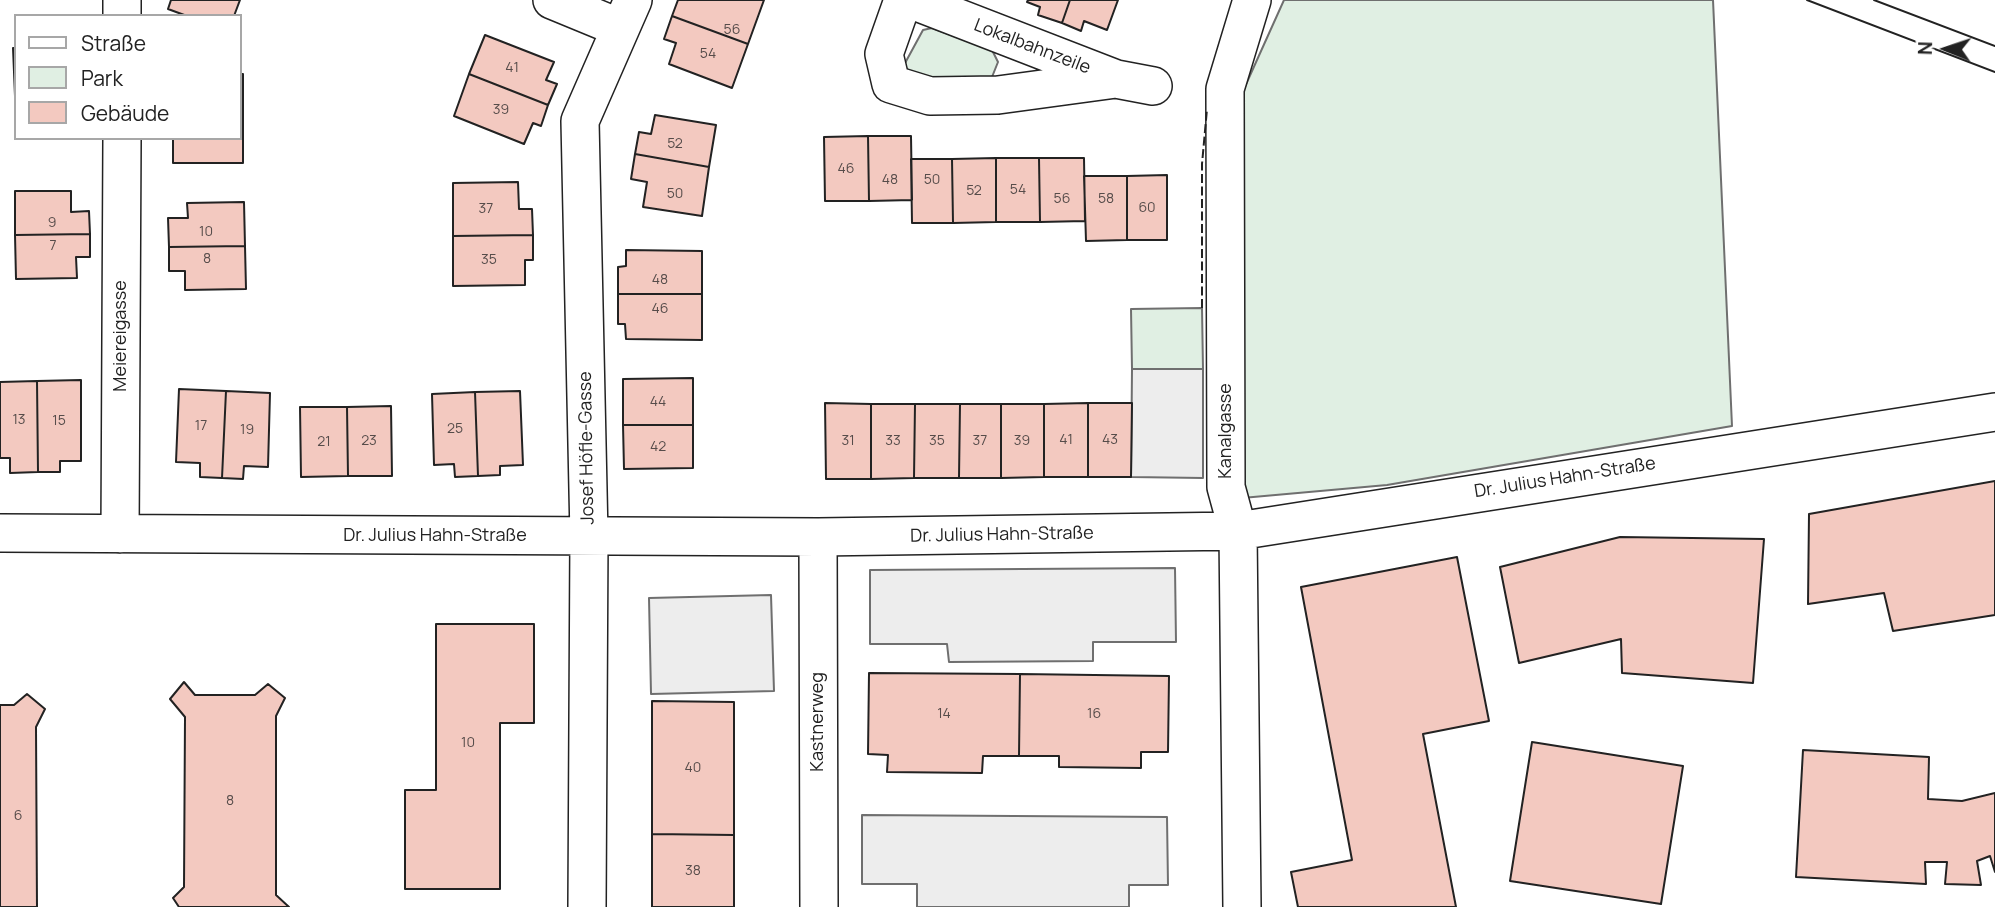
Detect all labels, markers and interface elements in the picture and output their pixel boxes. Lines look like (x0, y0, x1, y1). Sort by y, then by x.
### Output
legend (14, 14, 242, 140)
north arrow (1911, 14, 1981, 84)
street label: Lokalbahnzeile (971, 15, 1093, 79)
house number: 56 (724, 22, 740, 38)
text: Straße (81, 29, 146, 57)
text: N (1912, 41, 1938, 56)
house number: 54 (700, 46, 716, 62)
house number: 41 (505, 60, 519, 76)
text: Park (81, 64, 123, 92)
text: Gebäude (81, 99, 169, 127)
house number: 39 (493, 102, 509, 118)
house number: 52 (667, 136, 683, 152)
house number: 46 (838, 161, 854, 177)
house number: 48 (882, 172, 898, 188)
house number: 50 (924, 172, 940, 188)
house number: 54 (1010, 182, 1026, 198)
house number: 52 (966, 183, 982, 199)
house number: 50 (667, 186, 683, 202)
house number: 56 (1054, 191, 1070, 207)
house number: 58 (1098, 191, 1114, 207)
house number: 60 (1138, 200, 1156, 216)
house number: 37 (479, 201, 493, 217)
house number: 9 (48, 215, 56, 231)
house number: 10 (199, 224, 213, 240)
house number: 7 (49, 238, 57, 254)
house number: 8 (203, 251, 211, 267)
house number: 35 (481, 252, 497, 268)
house number: 48 (652, 272, 668, 288)
street label: Meiereigasse (110, 280, 132, 392)
house number: 46 (652, 301, 668, 317)
street label: Josef Höfle-Gasse (575, 371, 599, 525)
street label: Kanalgasse (1215, 383, 1237, 479)
house number: 44 (650, 394, 666, 410)
house number: 13 (12, 412, 26, 428)
house number: 15 (52, 413, 66, 429)
house number: 17 (195, 418, 207, 434)
house number: 25 (447, 421, 463, 437)
house number: 19 (240, 422, 254, 438)
house number: 41 (1059, 432, 1073, 448)
house number: 43 (1102, 432, 1118, 448)
house number: 23 (361, 433, 377, 449)
house number: 31 (841, 433, 855, 449)
house number: 33 (885, 433, 901, 449)
house number: 35 (929, 433, 945, 449)
house number: 37 (973, 433, 987, 449)
house number: 39 (1014, 433, 1030, 449)
house number: 21 (317, 434, 331, 450)
house number: 42 (650, 439, 666, 455)
street label: Dr. Julius Hahn-Straße (1473, 453, 1657, 503)
street label: Dr. Julius Hahn-Straße (910, 523, 1094, 547)
street label: Dr. Julius Hahn-Straße (343, 525, 527, 547)
street label: Kastnerweg (807, 672, 829, 772)
house number: 14 (937, 706, 951, 722)
house number: 16 (1087, 706, 1101, 722)
house number: 10 (461, 735, 475, 751)
house number: 40 (685, 760, 701, 776)
house number: 8 (226, 793, 234, 809)
house number: 6 (14, 808, 22, 824)
house number: 38 (685, 863, 701, 879)

